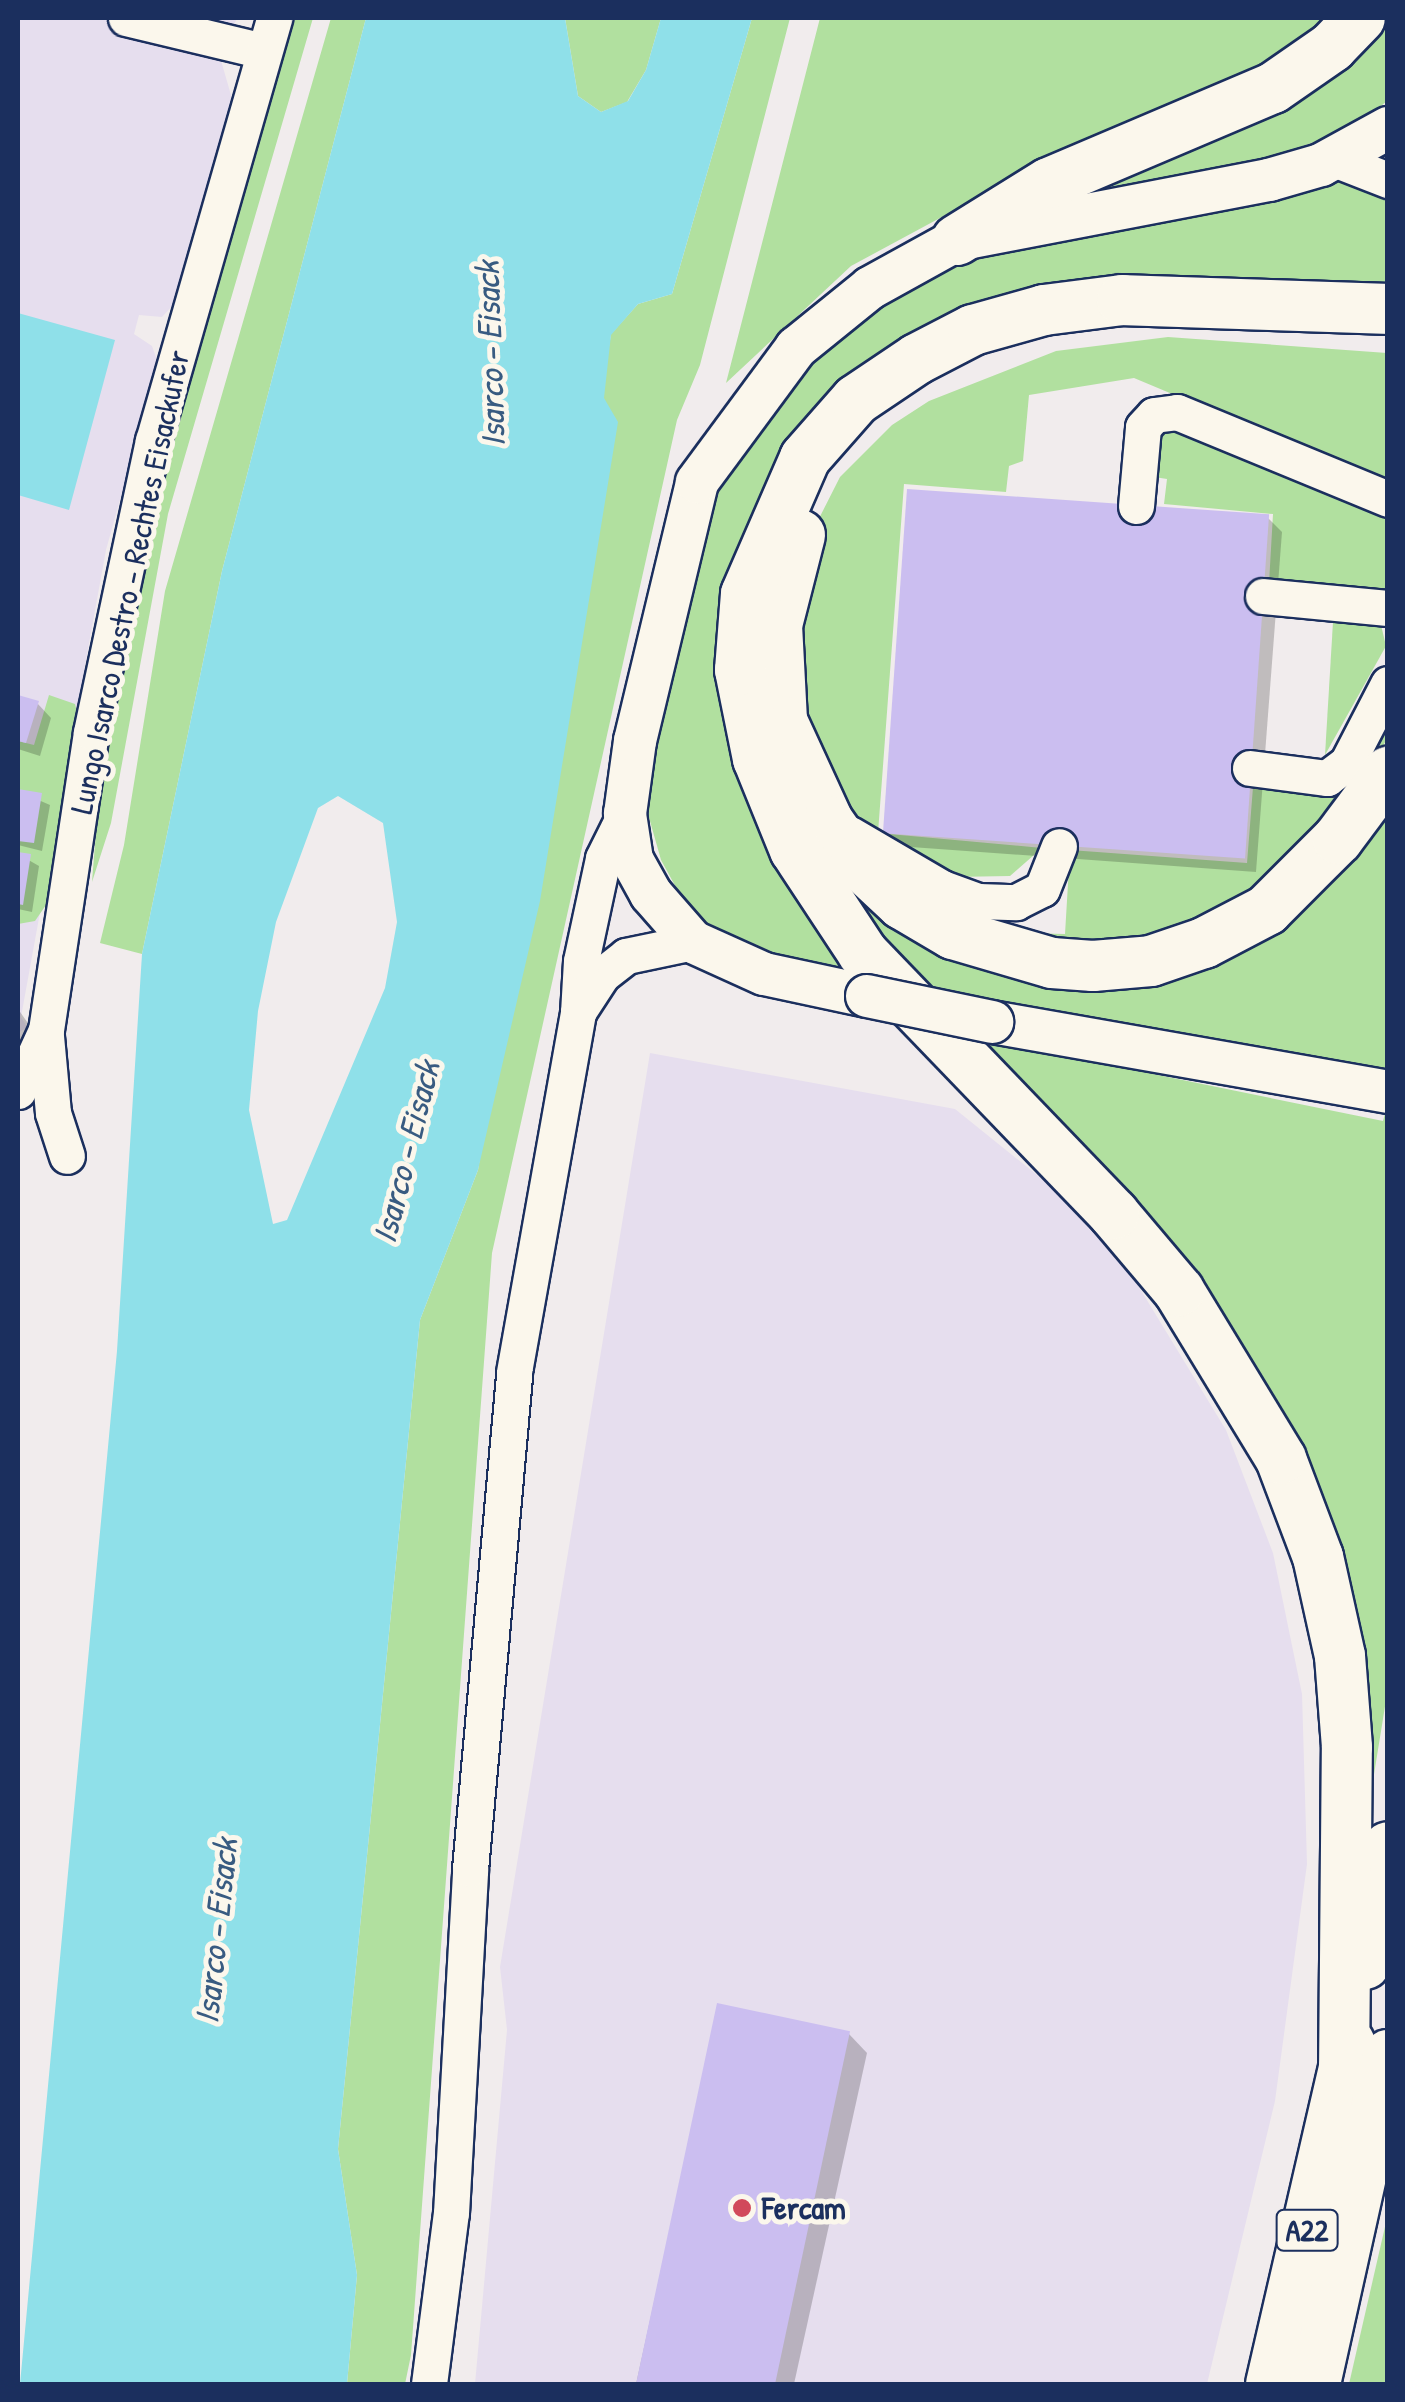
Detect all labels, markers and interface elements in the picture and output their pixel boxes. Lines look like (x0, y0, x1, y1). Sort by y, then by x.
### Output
water label: Isarco - Eisack (466, 261, 514, 447)
street label: Lungo Isarco Destro - Rechtes Eisackufer (62, 347, 198, 817)
water label: Isarco - Eisack (363, 1057, 449, 1247)
water label: Isarco - Eisack (185, 1837, 247, 2025)
place label: Fercam (762, 2189, 846, 2227)
marker: Fercam (731, 2197, 753, 2219)
road number: A22 (1274, 2205, 1340, 2255)

